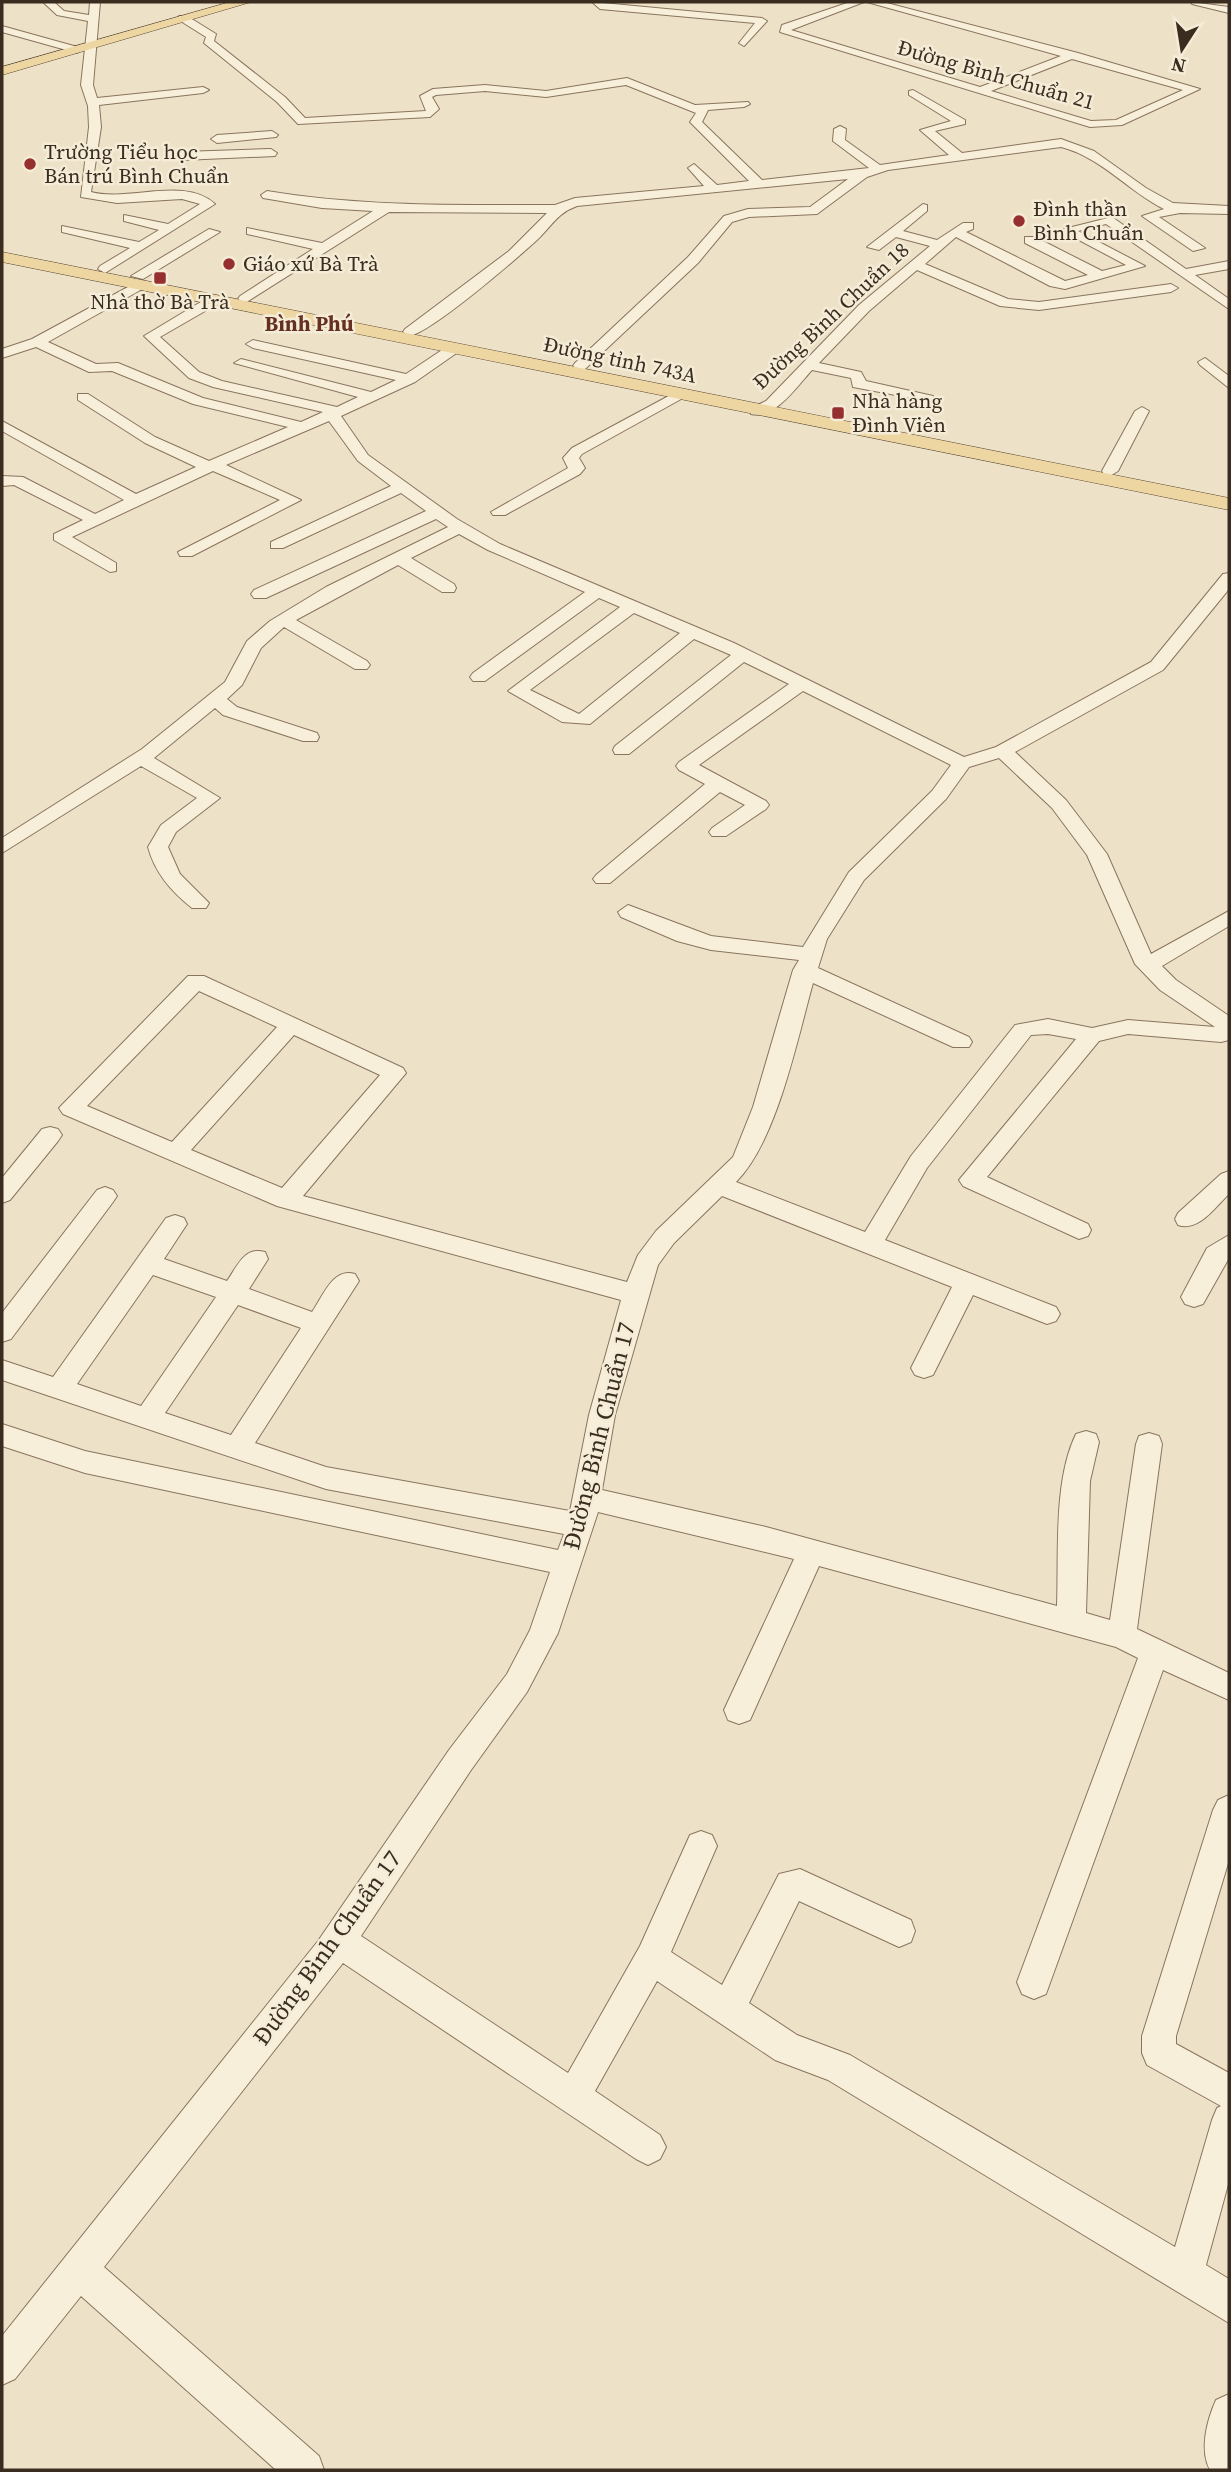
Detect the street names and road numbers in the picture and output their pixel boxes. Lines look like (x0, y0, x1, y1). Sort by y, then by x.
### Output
street label: Đường Bình Chuẩn 21 (894, 32, 1098, 117)
street label: Đường Bình Chuẩn 18 (746, 235, 915, 396)
street label: Đường tỉnh 743A (541, 329, 699, 390)
street label: Đường Bình Chuẩn 17 (554, 1319, 643, 1553)
street label: Đường Bình Chuẩn 17 (245, 1844, 408, 2052)

